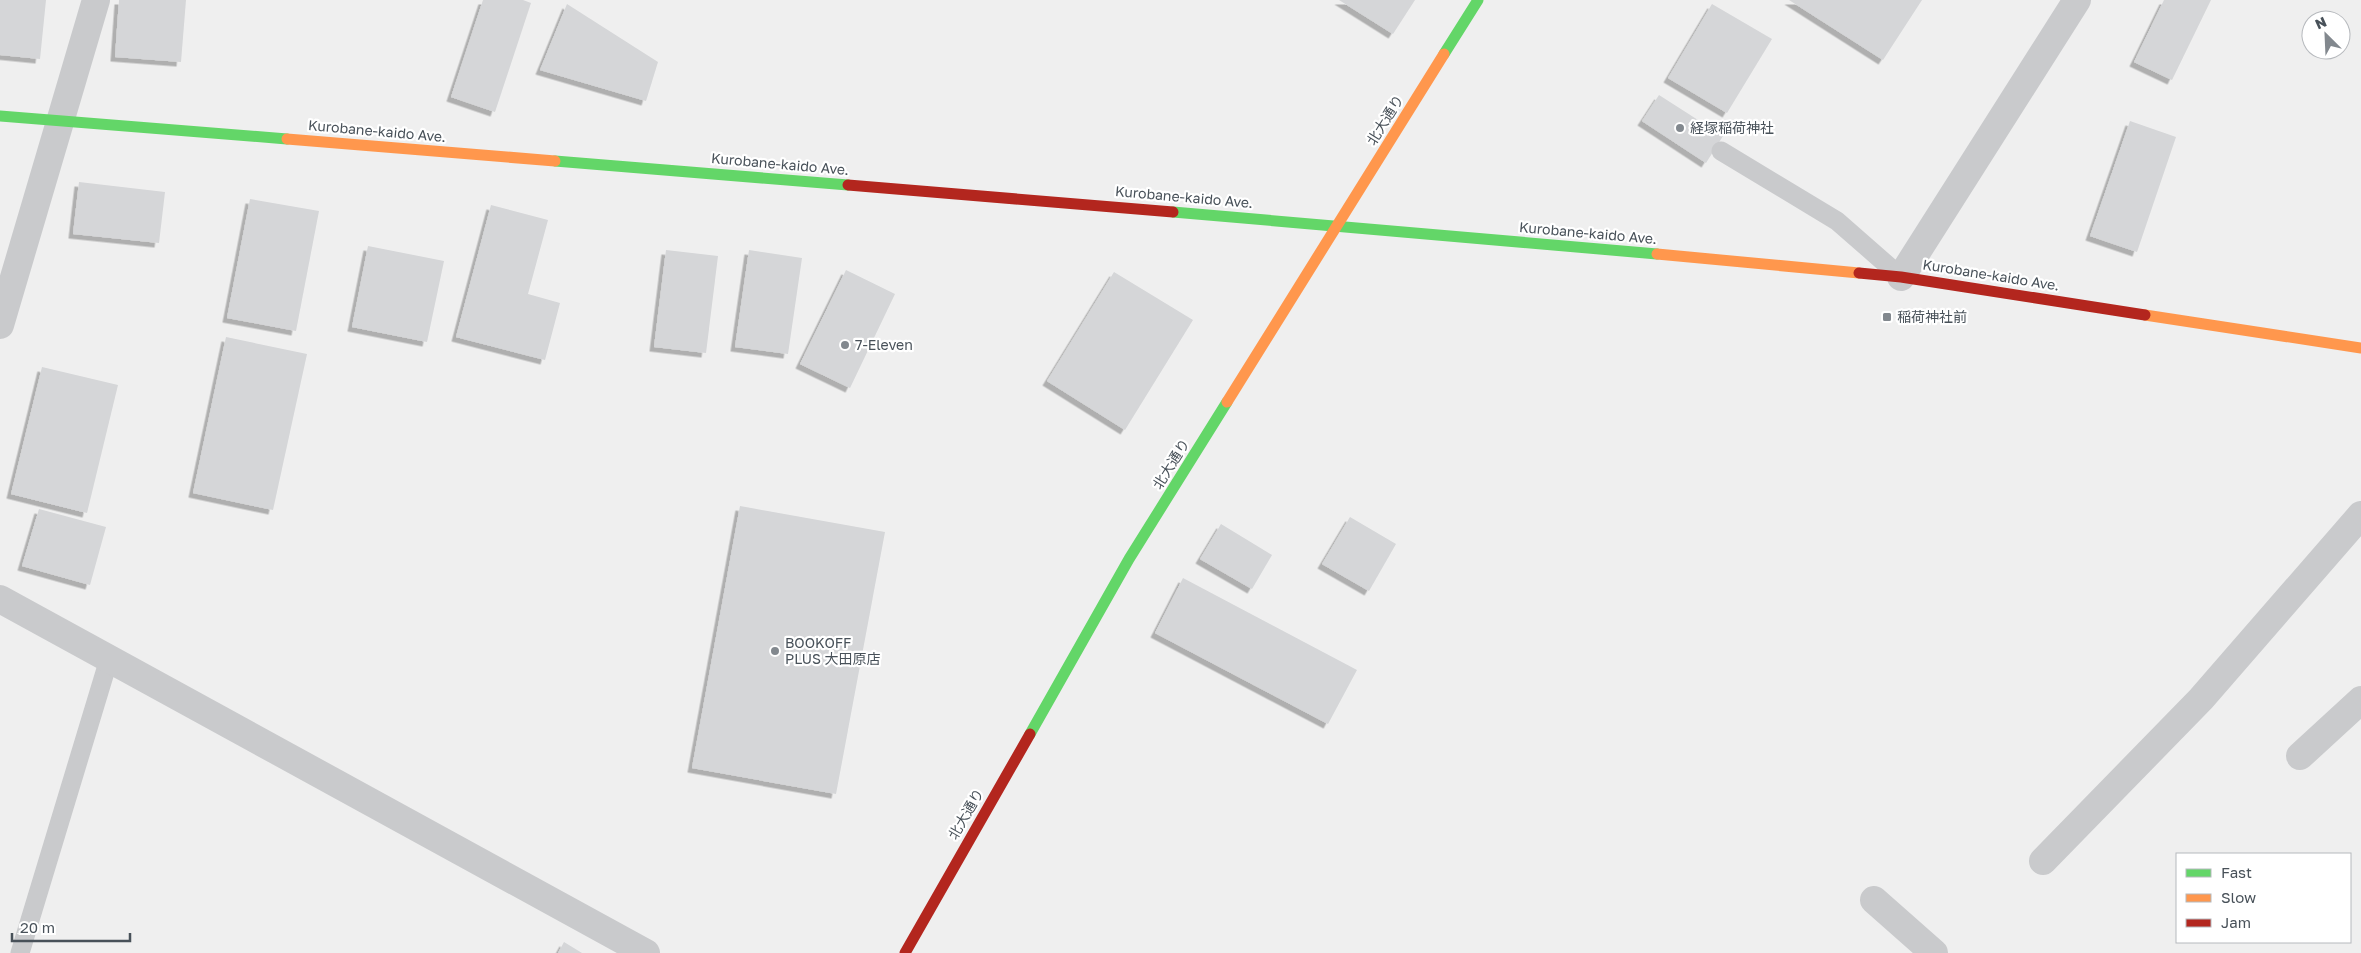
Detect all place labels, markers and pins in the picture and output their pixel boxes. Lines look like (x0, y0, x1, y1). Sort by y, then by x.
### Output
place label: 経塚稲荷神社 (1690, 119, 1774, 136)
marker: 経塚稲荷神社 (1674, 122, 1686, 134)
place label: 稲荷神社前 (1897, 308, 1967, 325)
marker: 稲荷神社前 (1881, 311, 1893, 323)
place label: 7-Eleven (855, 336, 913, 353)
marker: 7-Eleven (839, 339, 851, 351)
place label: BOOKOFF PLUS 大田原店 (785, 634, 880, 667)
marker: BOOKOFF PLUS 大田原店 (769, 645, 781, 657)

